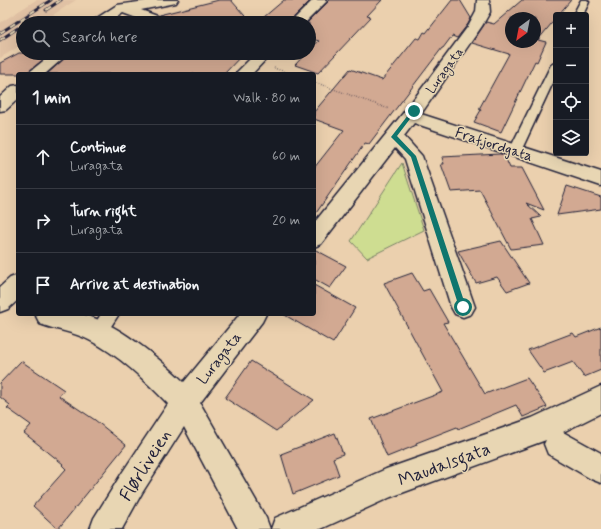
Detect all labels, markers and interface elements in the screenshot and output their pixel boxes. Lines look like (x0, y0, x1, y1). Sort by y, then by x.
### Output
north arrow (505, 12, 541, 48)
map controls (553, 12, 589, 156)
button: + (553, 12, 589, 48)
search box (16, 16, 316, 60)
icon: search (30, 27, 52, 49)
text: Search here (62, 28, 138, 48)
street label: Luragata (423, 44, 469, 98)
button: − (553, 48, 589, 84)
button: locate (553, 84, 589, 120)
text: 1 min (32, 87, 71, 109)
text: Walk · 80 m (233, 90, 300, 107)
route end (405, 102, 423, 120)
button: layers (553, 120, 589, 156)
street label: Frafjordgata (452, 123, 535, 167)
text: Continue (70, 138, 126, 158)
icon: ahead (32, 146, 54, 168)
text: 60 m (272, 148, 300, 165)
text: Luragata (70, 158, 123, 175)
text: Turn right (70, 202, 137, 222)
icon: right (32, 210, 54, 232)
text: 20 m (272, 212, 300, 229)
text: Luragata (70, 222, 123, 239)
icon: arrive (32, 274, 54, 296)
text: Arrive at destination (70, 275, 199, 295)
route start (454, 298, 472, 316)
street label: Luragata (193, 328, 248, 390)
street label: Flørliveien (114, 425, 177, 506)
street label: Maudalsgata (395, 437, 495, 495)

